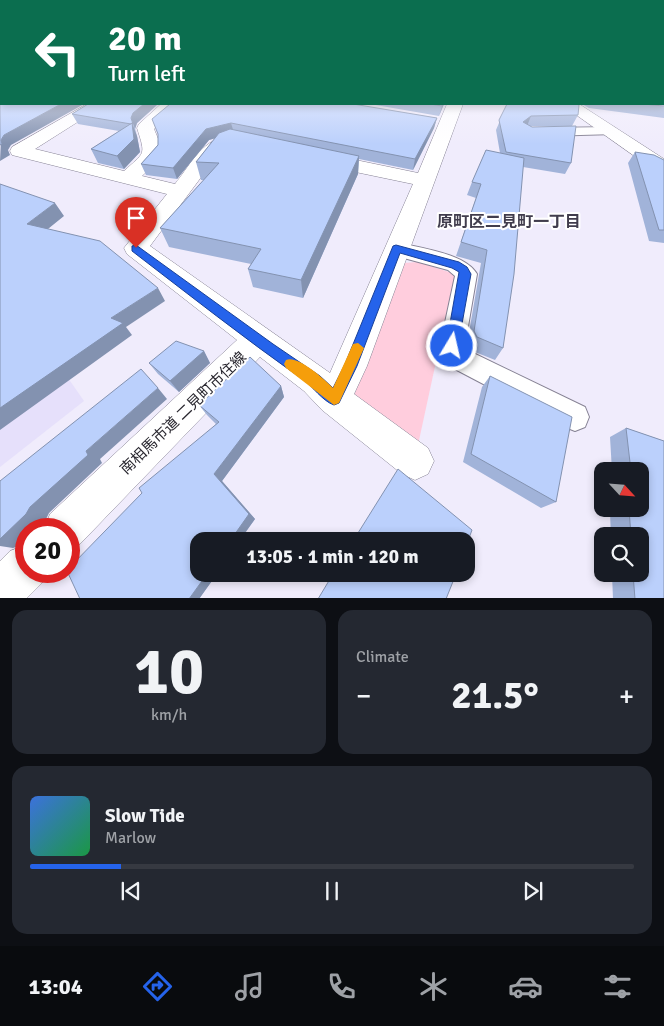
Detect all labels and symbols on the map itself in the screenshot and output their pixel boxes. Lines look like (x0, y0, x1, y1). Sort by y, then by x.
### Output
pin (115, 197, 157, 248)
district label: 原町区二見町一丁目 (437, 212, 581, 232)
position arrow (425, 319, 477, 371)
street label: 南相馬市道 二見町市住線 (116, 348, 250, 478)
north arrow (594, 462, 649, 518)
speed limit sign: 20 (15, 518, 80, 583)

